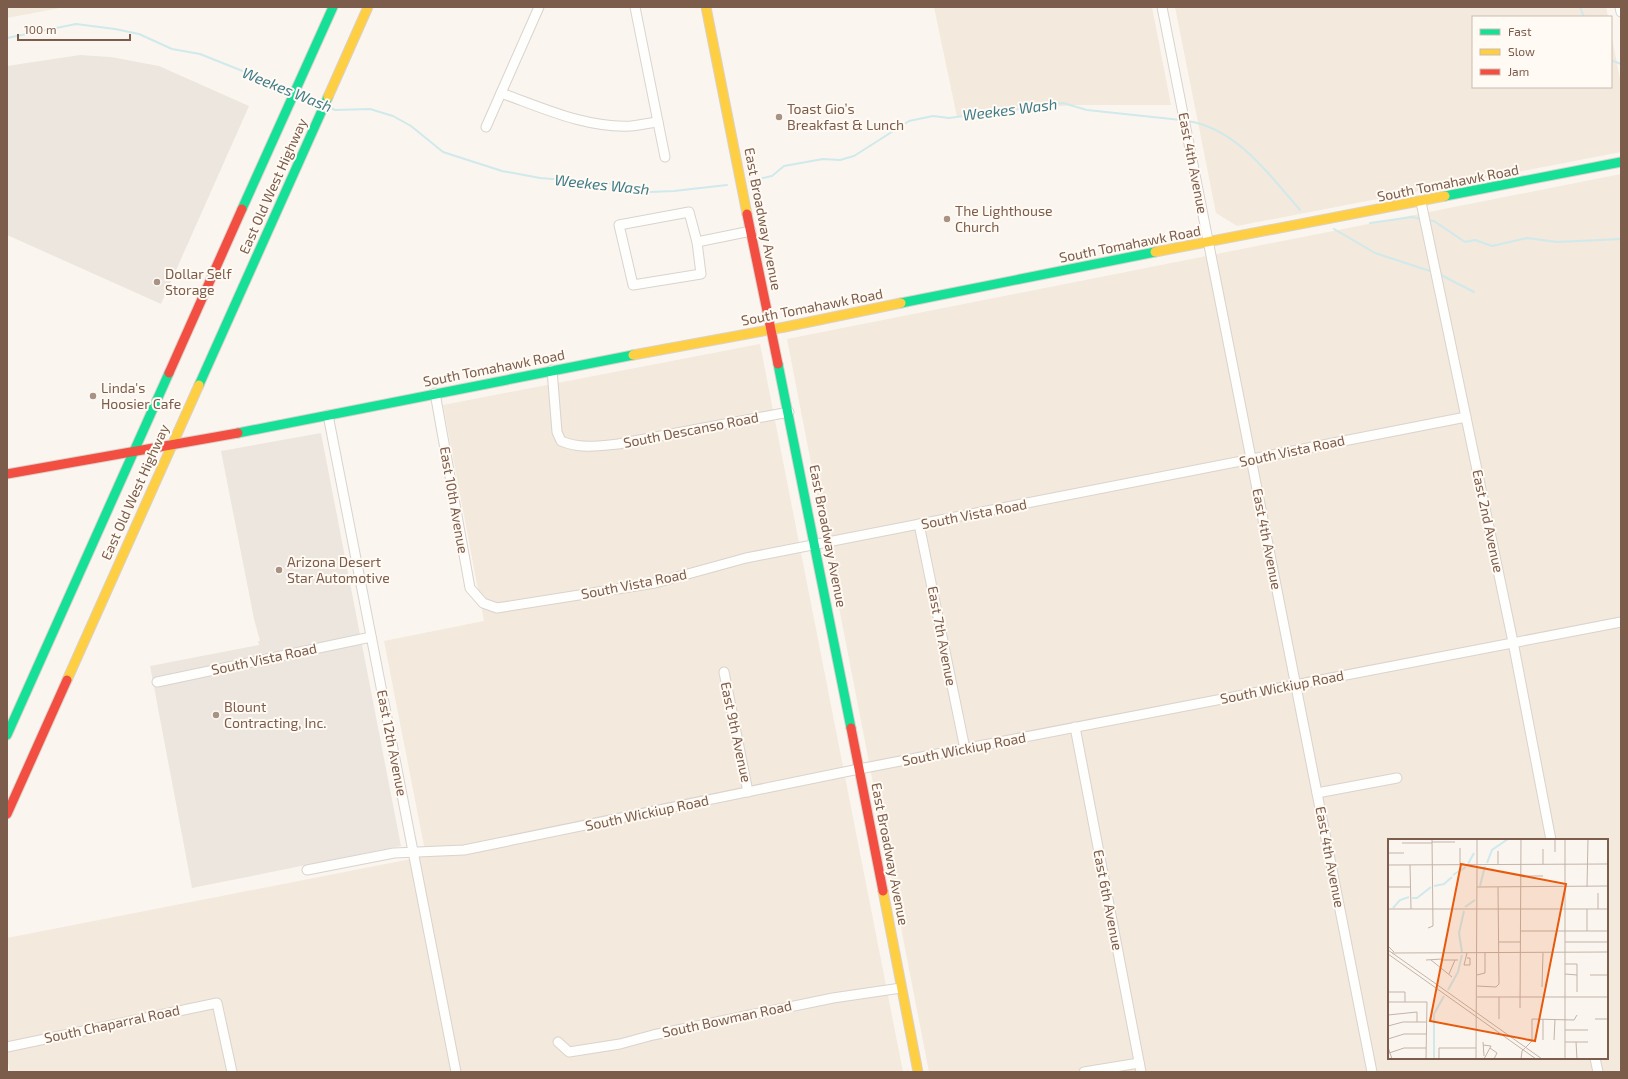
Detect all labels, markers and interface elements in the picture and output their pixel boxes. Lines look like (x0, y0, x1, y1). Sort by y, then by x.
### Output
scale bar (18, 16, 130, 42)
legend (1472, 16, 1612, 88)
text: 100 m (24, 22, 56, 36)
text: Fast (1508, 24, 1532, 38)
text: Slow (1508, 44, 1535, 58)
water label: Weekes Wash (240, 63, 335, 115)
text: Jam (1508, 64, 1529, 78)
water label: Weekes Wash (962, 94, 1058, 124)
place label: Toast Gio’s Breakfast & Lunch (787, 100, 904, 133)
street label: East 4th Avenue (1175, 111, 1212, 215)
marker: Toast Gio’s Breakfast & Lunch (774, 112, 784, 122)
street label: East Old West Highway (235, 115, 310, 256)
street label: East Broadway Avenue (741, 146, 786, 292)
street label: South Tomahawk Road (1375, 160, 1520, 205)
water label: Weekes Wash (554, 170, 650, 198)
place label: The Lighthouse Church (955, 202, 1053, 235)
marker: The Lighthouse Church (942, 214, 952, 224)
street label: South Tomahawk Road (1057, 221, 1202, 266)
place label: Dollar Self Storage (165, 265, 232, 298)
marker: Dollar Self Storage (152, 277, 162, 287)
street label: South Tomahawk Road (739, 284, 884, 329)
street label: South Tomahawk Road (421, 345, 566, 390)
place label: Linda's Hoosier Cafe (101, 379, 181, 412)
marker: Linda's Hoosier Cafe (88, 391, 98, 401)
street label: South Descanso Road (622, 408, 760, 451)
street label: East Old West Highway (97, 421, 172, 562)
street label: South Vista Road (1238, 431, 1346, 470)
street label: East 10th Avenue (437, 445, 472, 555)
street label: East Broadway Avenue (806, 463, 851, 609)
street label: East 2nd Avenue (1469, 468, 1508, 574)
street label: East 4th Avenue (1249, 487, 1286, 591)
street label: South Vista Road (919, 495, 1028, 532)
place label: Arizona Desert Star Automotive (287, 553, 390, 586)
marker: Arizona Desert Star Automotive (274, 565, 284, 575)
street label: South Vista Road (579, 565, 688, 602)
street label: East 7th Avenue (924, 584, 961, 687)
street label: South Vista Road (210, 639, 318, 678)
street label: South Wickiup Road (1219, 666, 1345, 707)
street label: East 9th Avenue (718, 680, 755, 784)
street label: East 12th Avenue (374, 688, 411, 797)
place label: Blount Contracting, Inc. (224, 698, 326, 731)
marker: Blount Contracting, Inc. (211, 710, 221, 720)
street label: South Wickiup Road (901, 728, 1027, 769)
street label: East Broadway Avenue (868, 781, 913, 927)
street label: South Wickiup Road (584, 791, 710, 834)
street label: East 4th Avenue (1312, 805, 1349, 909)
inset map (1388, 839, 1608, 1059)
street label: East 6th Avenue (1090, 848, 1127, 952)
street label: South Bowman Road (661, 996, 793, 1041)
street label: South Chaparral Road (43, 1001, 181, 1046)

